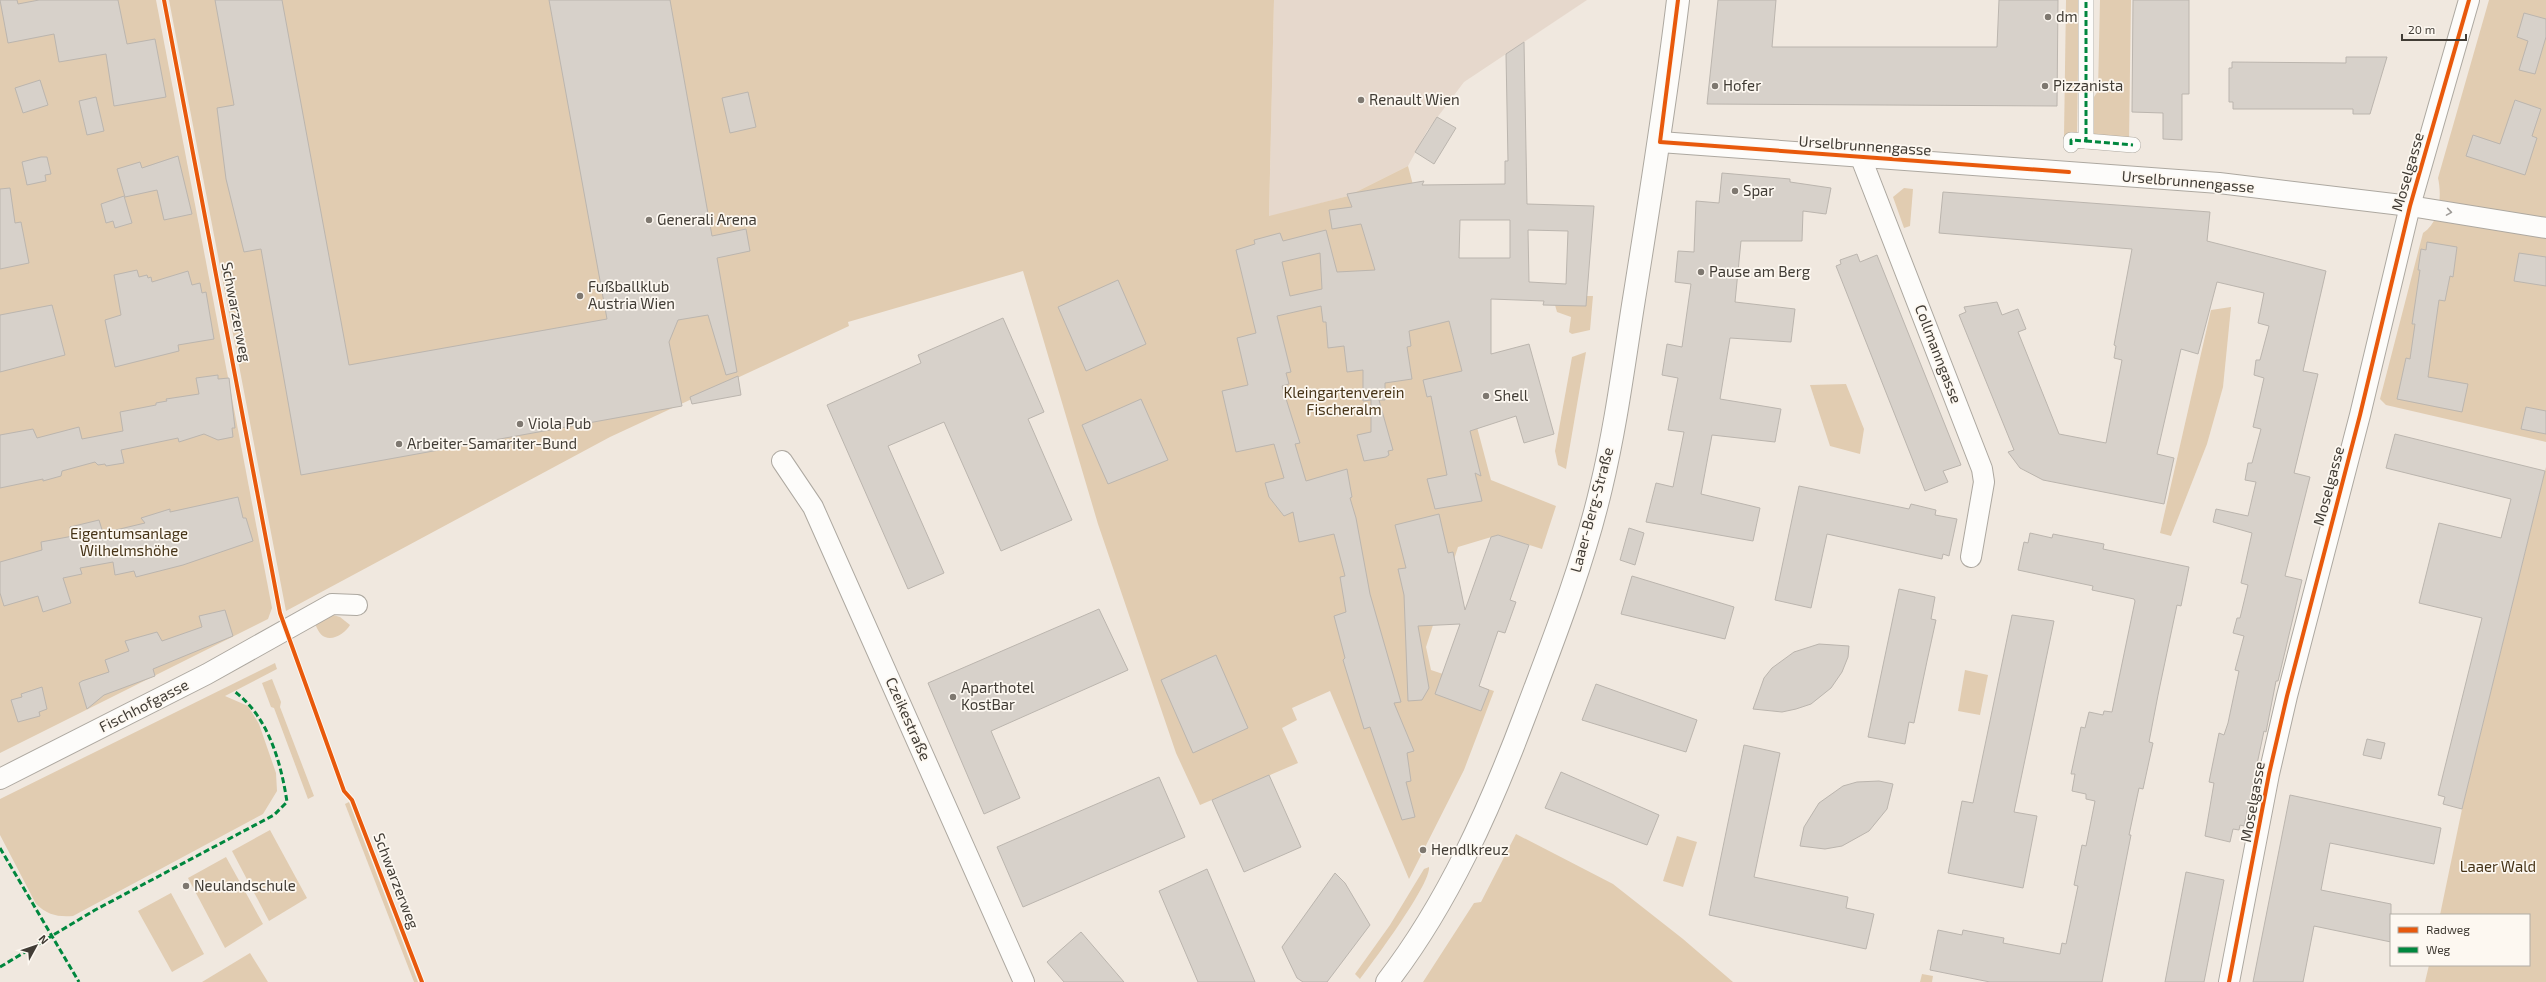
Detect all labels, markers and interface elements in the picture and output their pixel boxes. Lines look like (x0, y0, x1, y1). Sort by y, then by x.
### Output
place label: dm (2056, 7, 2078, 25)
marker: dm (2043, 12, 2053, 22)
scale bar (2402, 16, 2466, 42)
text: 20 m (2408, 22, 2435, 36)
place label: Hofer (1723, 76, 1761, 94)
place label: Pizzanista (2053, 76, 2123, 94)
marker: Hofer (1710, 81, 1720, 91)
marker: Pizzanista (2040, 81, 2050, 91)
place label: Renault Wien (1369, 90, 1460, 108)
marker: Renault Wien (1356, 95, 1366, 105)
street label: Moselgasse (2387, 130, 2427, 213)
street label: Urselbrunnengasse (1798, 131, 1932, 159)
street label: Urselbrunnengasse (2121, 166, 2255, 196)
place label: Spar (1743, 181, 1774, 199)
marker: Spar (1730, 186, 1740, 196)
one-way arrow (2446, 207, 2452, 216)
place label: Generali Arena (657, 210, 757, 228)
marker: Generali Arena (644, 215, 654, 225)
street label: Schwarzerweg (218, 260, 256, 364)
place label: Pause am Berg (1709, 262, 1811, 280)
marker: Pause am Berg (1696, 267, 1706, 277)
place label: Fußballklub Austria Wien (588, 277, 675, 312)
marker: Fußballklub Austria Wien (575, 291, 585, 301)
street label: Collmanngasse (1912, 302, 1966, 406)
park label: Kleingartenverein Fischeralm (1283, 383, 1405, 418)
place label: Shell (1494, 386, 1529, 404)
marker: Shell (1481, 391, 1491, 401)
place label: Viola Pub (528, 414, 591, 432)
marker: Viola Pub (515, 419, 525, 429)
place label: Arbeiter-Samariter-Bund (407, 434, 577, 452)
marker: Arbeiter-Samariter-Bund (394, 439, 404, 449)
street label: Moselgasse (2309, 444, 2347, 527)
street label: Laaer-Berg-Straße (1566, 445, 1616, 574)
park label: Eigentumsanlage Wilhelmshöhe (70, 524, 188, 559)
street label: Czeikestraße (883, 674, 935, 763)
street label: Fischhofgasse (96, 675, 191, 735)
place label: Aparthotel KostBar (961, 678, 1035, 713)
marker: Aparthotel KostBar (948, 692, 958, 702)
street label: Moselgasse (2236, 760, 2268, 844)
street label: Schwarzerweg (370, 830, 424, 932)
place label: Hendlkreuz (1431, 840, 1509, 858)
marker: Hendlkreuz (1418, 845, 1428, 855)
park label: Laaer Wald (2460, 857, 2536, 875)
place label: Neulandschule (194, 876, 296, 894)
marker: Neulandschule (181, 881, 191, 891)
legend (2390, 914, 2530, 966)
text: Radweg (2426, 922, 2470, 936)
north arrow (16, 926, 56, 966)
text: N (37, 932, 52, 947)
text: Weg (2426, 942, 2451, 956)

